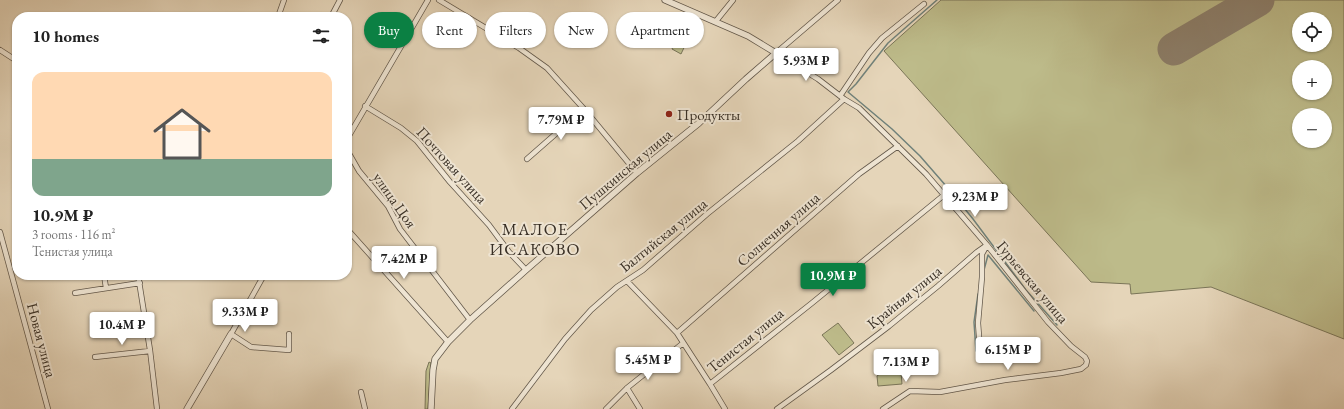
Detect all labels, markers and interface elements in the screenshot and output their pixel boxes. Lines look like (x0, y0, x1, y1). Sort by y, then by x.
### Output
chip: Buy (364, 12, 414, 48)
chip: Rent (422, 12, 477, 48)
chip: Filters (485, 12, 546, 48)
chip: New (554, 12, 608, 48)
chip: Apartment (616, 12, 704, 48)
map controls (1292, 12, 1332, 148)
button: locate (1292, 12, 1332, 52)
text: 10 homes (32, 25, 99, 47)
icon: filters (310, 25, 332, 47)
pin: 5.93M ₽ (769, 48, 843, 82)
text: 5.93M ₽ (783, 52, 829, 69)
button: + (1292, 60, 1332, 100)
icon: home (146, 98, 218, 170)
place label: Продукты (677, 105, 740, 124)
pin: 7.79M ₽ (524, 107, 598, 141)
button: − (1292, 108, 1332, 148)
marker: Продукты (664, 109, 674, 119)
text: 7.79M ₽ (538, 111, 584, 128)
street label: Почтовая улица (412, 123, 492, 207)
street label: Пушкинская улица (575, 124, 675, 214)
street label: улица Цоя (369, 169, 421, 232)
pin: 9.23M ₽ (938, 184, 1012, 218)
street label: Солнечная улица (733, 188, 823, 270)
text: 9.23M ₽ (952, 188, 998, 205)
street label: Балтийская улица (615, 194, 711, 276)
text: 10.9M ₽ (32, 204, 93, 226)
district label: МАЛОЕ ИСАКОВО (490, 218, 580, 260)
text: 3 rooms · 116 m² (32, 226, 116, 243)
street label: Гурьевская улица (993, 237, 1073, 327)
text: Тенистая улица (32, 243, 113, 260)
pin: 7.42M ₽ (367, 246, 441, 280)
text: 7.42M ₽ (381, 250, 427, 267)
street label: Крайняя улица (863, 261, 945, 333)
pin: 10.9M ₽ (796, 263, 870, 297)
text: 10.9M ₽ (810, 267, 856, 284)
pin: 9.33M ₽ (208, 299, 282, 333)
street label: Новая улица (23, 301, 61, 379)
text: 9.33M ₽ (222, 303, 268, 320)
street label: Тенистая улица (703, 303, 787, 377)
pin: 10.4M ₽ (85, 312, 159, 346)
text: 10.4M ₽ (99, 316, 145, 333)
pin: 6.15M ₽ (971, 337, 1045, 371)
text: 6.15M ₽ (985, 341, 1031, 358)
pin: 5.45M ₽ (611, 347, 685, 381)
pin: 7.13M ₽ (869, 349, 943, 383)
text: 5.45M ₽ (625, 351, 671, 368)
text: 7.13M ₽ (883, 353, 929, 370)

